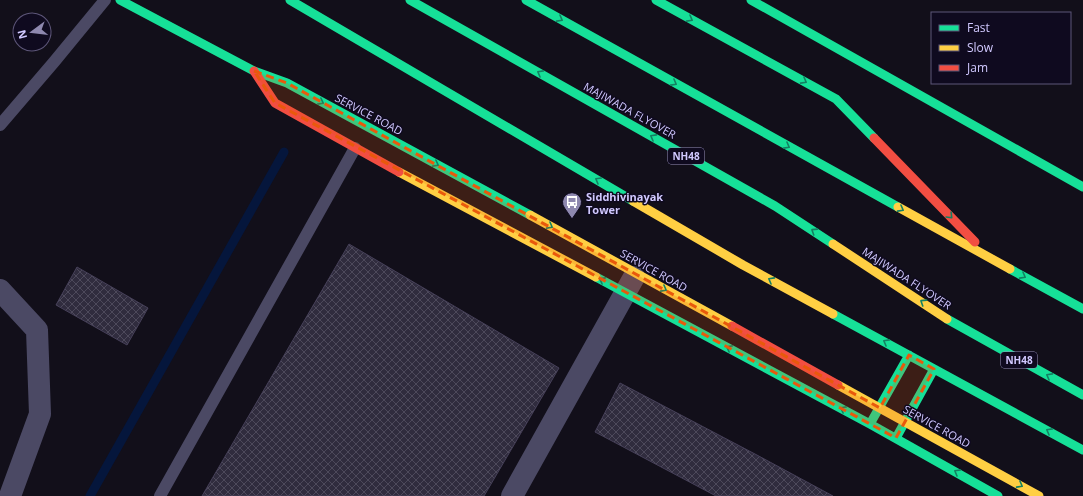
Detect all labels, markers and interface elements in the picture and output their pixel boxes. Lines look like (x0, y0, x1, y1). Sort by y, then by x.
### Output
north arrow (12, 12, 52, 52)
legend (931, 12, 1071, 84)
one-way arrow (686, 14, 693, 21)
one-way arrow (556, 15, 563, 22)
text: Fast (967, 19, 990, 36)
text: N (13, 28, 30, 41)
text: Slow (967, 39, 994, 56)
text: Jam (966, 59, 988, 76)
one-way arrow (537, 71, 544, 78)
one-way arrow (800, 77, 807, 84)
street label: MAJIWADA FLYOVER (581, 78, 679, 142)
one-way arrow (669, 78, 677, 85)
street label: SERVICE ROAD (332, 90, 406, 138)
one-way arrow (317, 97, 324, 105)
one-way arrow (650, 135, 658, 142)
one-way arrow (783, 142, 790, 149)
road number: NH48 (668, 148, 704, 164)
one-way arrow (431, 159, 439, 166)
one-way arrow (595, 177, 602, 185)
place label: Siddhivinayak Tower (586, 189, 663, 217)
bus stop icon: Siddhivinayak Tower (561, 191, 583, 219)
one-way arrow (897, 204, 904, 212)
one-way arrow (945, 211, 953, 219)
one-way arrow (546, 221, 553, 229)
one-way arrow (811, 229, 818, 236)
street label: MAJIWADA FLYOVER (860, 244, 955, 313)
street label: SERVICE ROAD (618, 245, 690, 295)
one-way arrow (1019, 272, 1026, 279)
one-way arrow (599, 277, 606, 285)
one-way arrow (768, 277, 775, 285)
one-way arrow (659, 284, 667, 291)
one-way arrow (920, 300, 927, 307)
one-way arrow (882, 340, 890, 347)
one-way arrow (725, 345, 733, 353)
road number: NH48 (1001, 352, 1037, 368)
one-way arrow (1046, 374, 1053, 381)
street label: SERVICE ROAD (901, 401, 973, 451)
one-way arrow (840, 407, 847, 414)
one-way arrow (1046, 429, 1053, 436)
one-way arrow (954, 470, 961, 477)
one-way arrow (1015, 481, 1023, 488)

